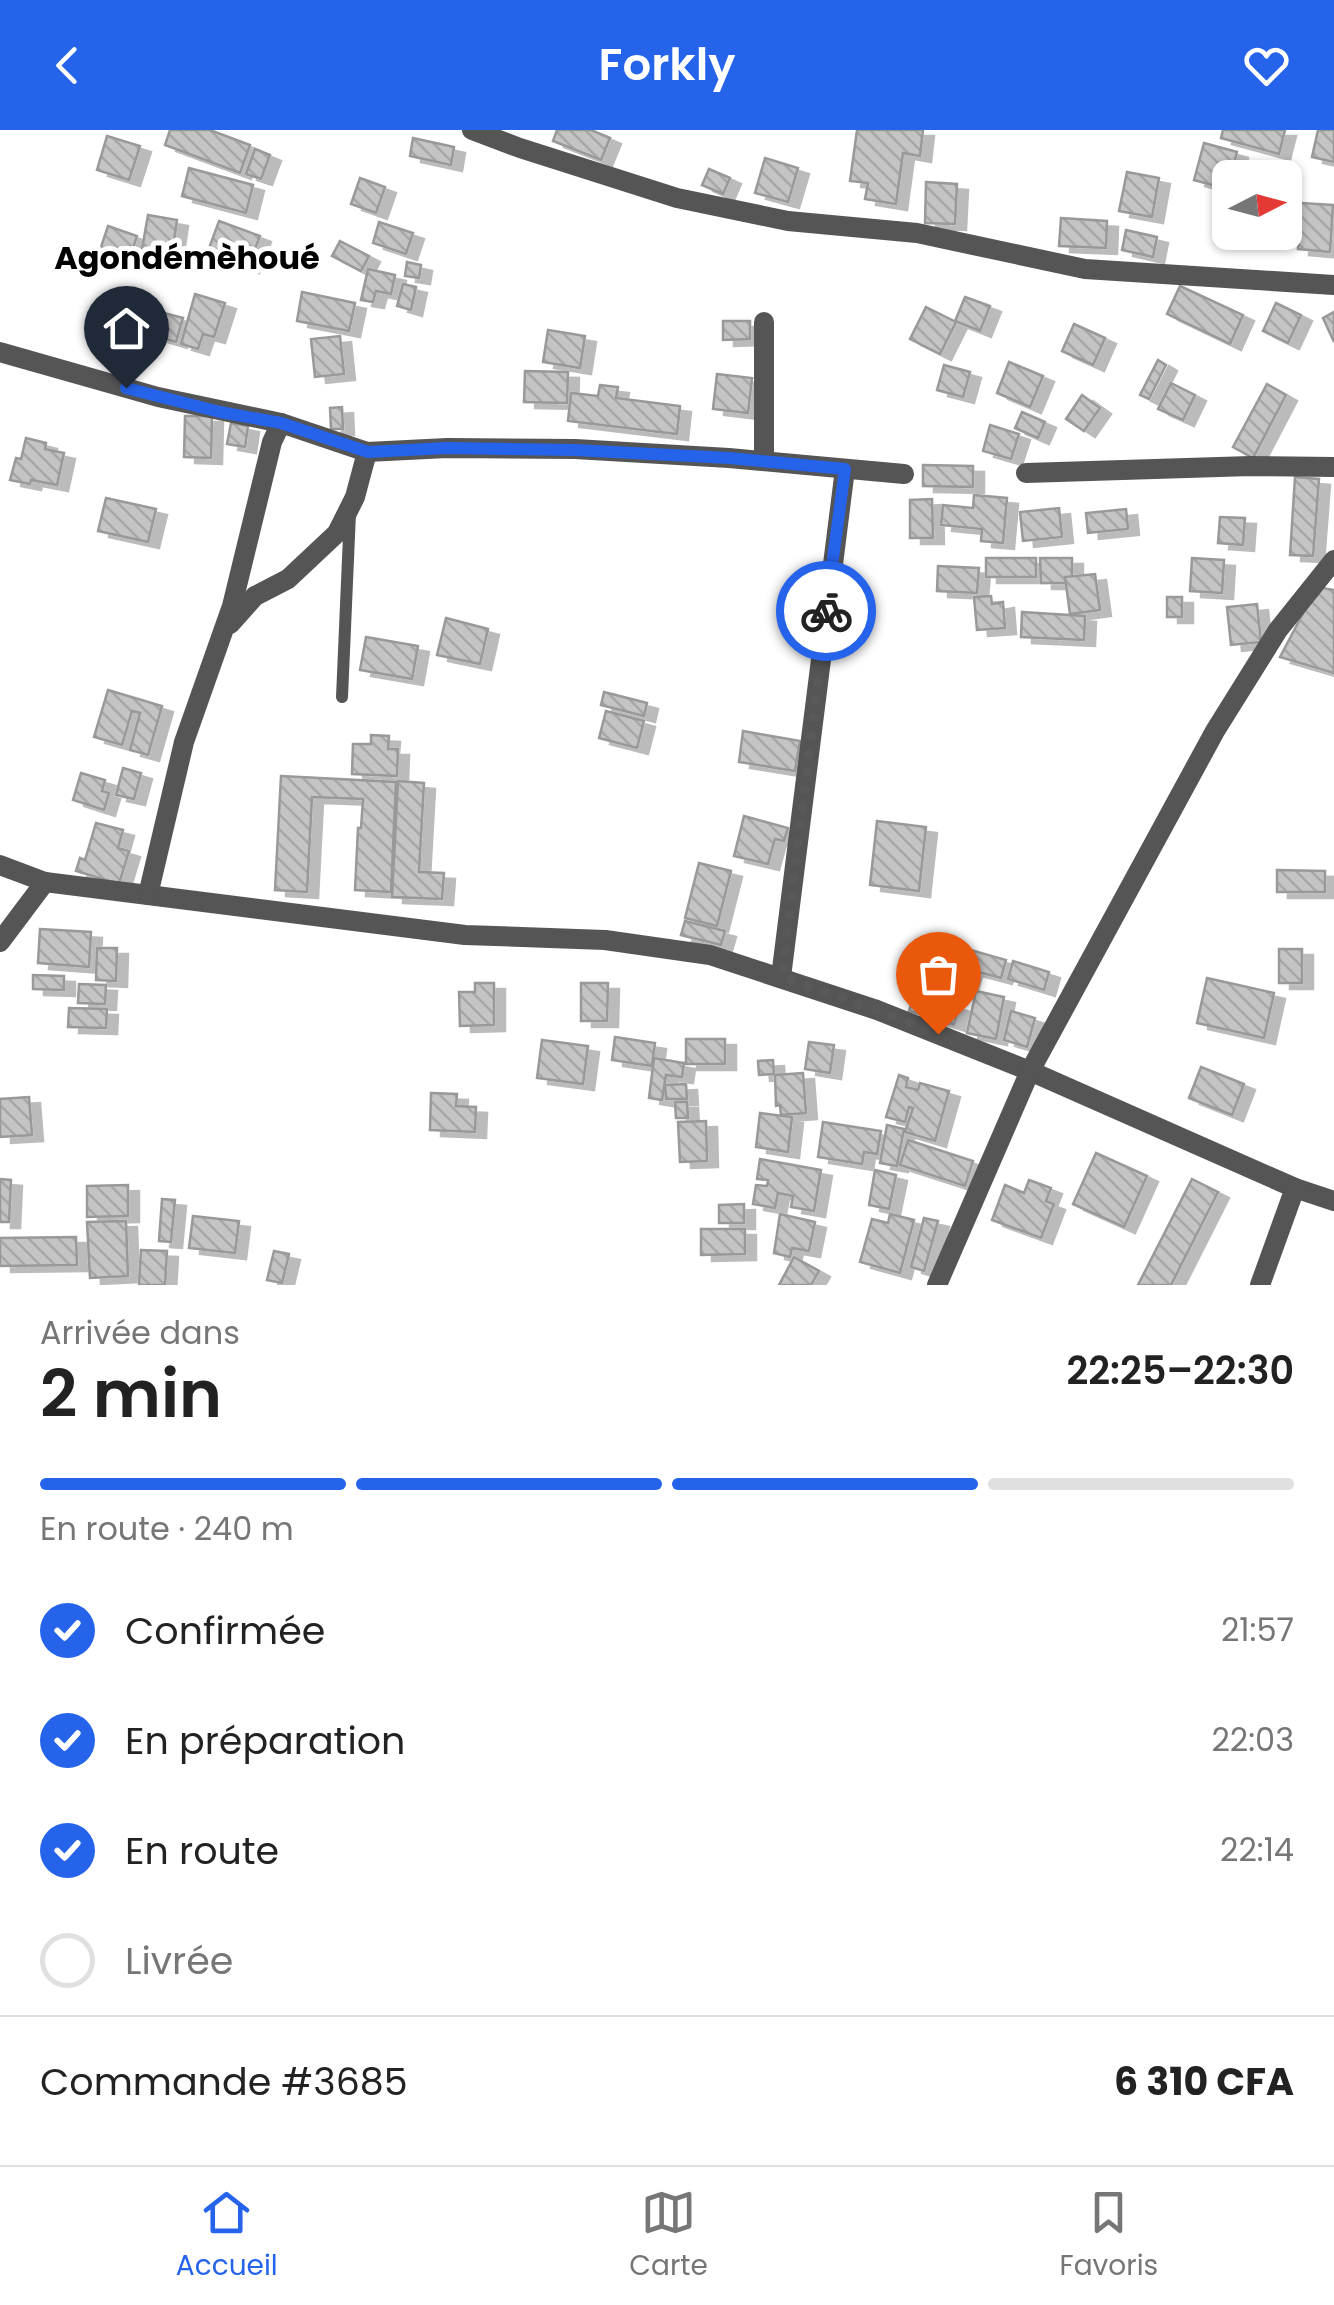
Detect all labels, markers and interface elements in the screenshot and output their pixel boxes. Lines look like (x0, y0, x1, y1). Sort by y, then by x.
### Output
text: Forkly (599, 33, 735, 96)
icon: back (40, 38, 95, 93)
icon: heart (1239, 38, 1294, 93)
north arrow (1212, 160, 1302, 250)
map controls (1212, 160, 1302, 250)
district label: Agondémèhoué (54, 235, 320, 280)
pin (84, 286, 169, 389)
icon: home (99, 301, 154, 356)
courier (776, 561, 876, 661)
icon: bike (799, 584, 854, 639)
pin (896, 932, 981, 1035)
icon: bag (911, 947, 966, 1002)
text: Arrivée dans (40, 1310, 240, 1355)
text: 22:25–22:30 (1066, 1344, 1294, 1397)
text: 2 min (40, 1349, 222, 1440)
text: En route · 240 m (40, 1506, 294, 1551)
icon: check (40, 1603, 95, 1658)
text: Confirmée (125, 1604, 325, 1657)
text: 21:57 (1221, 1607, 1294, 1652)
icon: check (40, 1713, 95, 1768)
text: En préparation (125, 1714, 405, 1767)
text: 22:03 (1211, 1717, 1294, 1762)
icon: check (40, 1823, 95, 1878)
text: En route (125, 1824, 279, 1877)
text: 22:14 (1220, 1827, 1294, 1872)
text: Livrée (125, 1934, 233, 1987)
text: Commande #3685 (40, 2055, 408, 2108)
text: 6 310 CFA (1114, 2055, 1294, 2108)
tab: Accueil (176, 2185, 278, 2287)
tab: Carte (629, 2185, 708, 2287)
tab: Favoris (1060, 2185, 1158, 2287)

